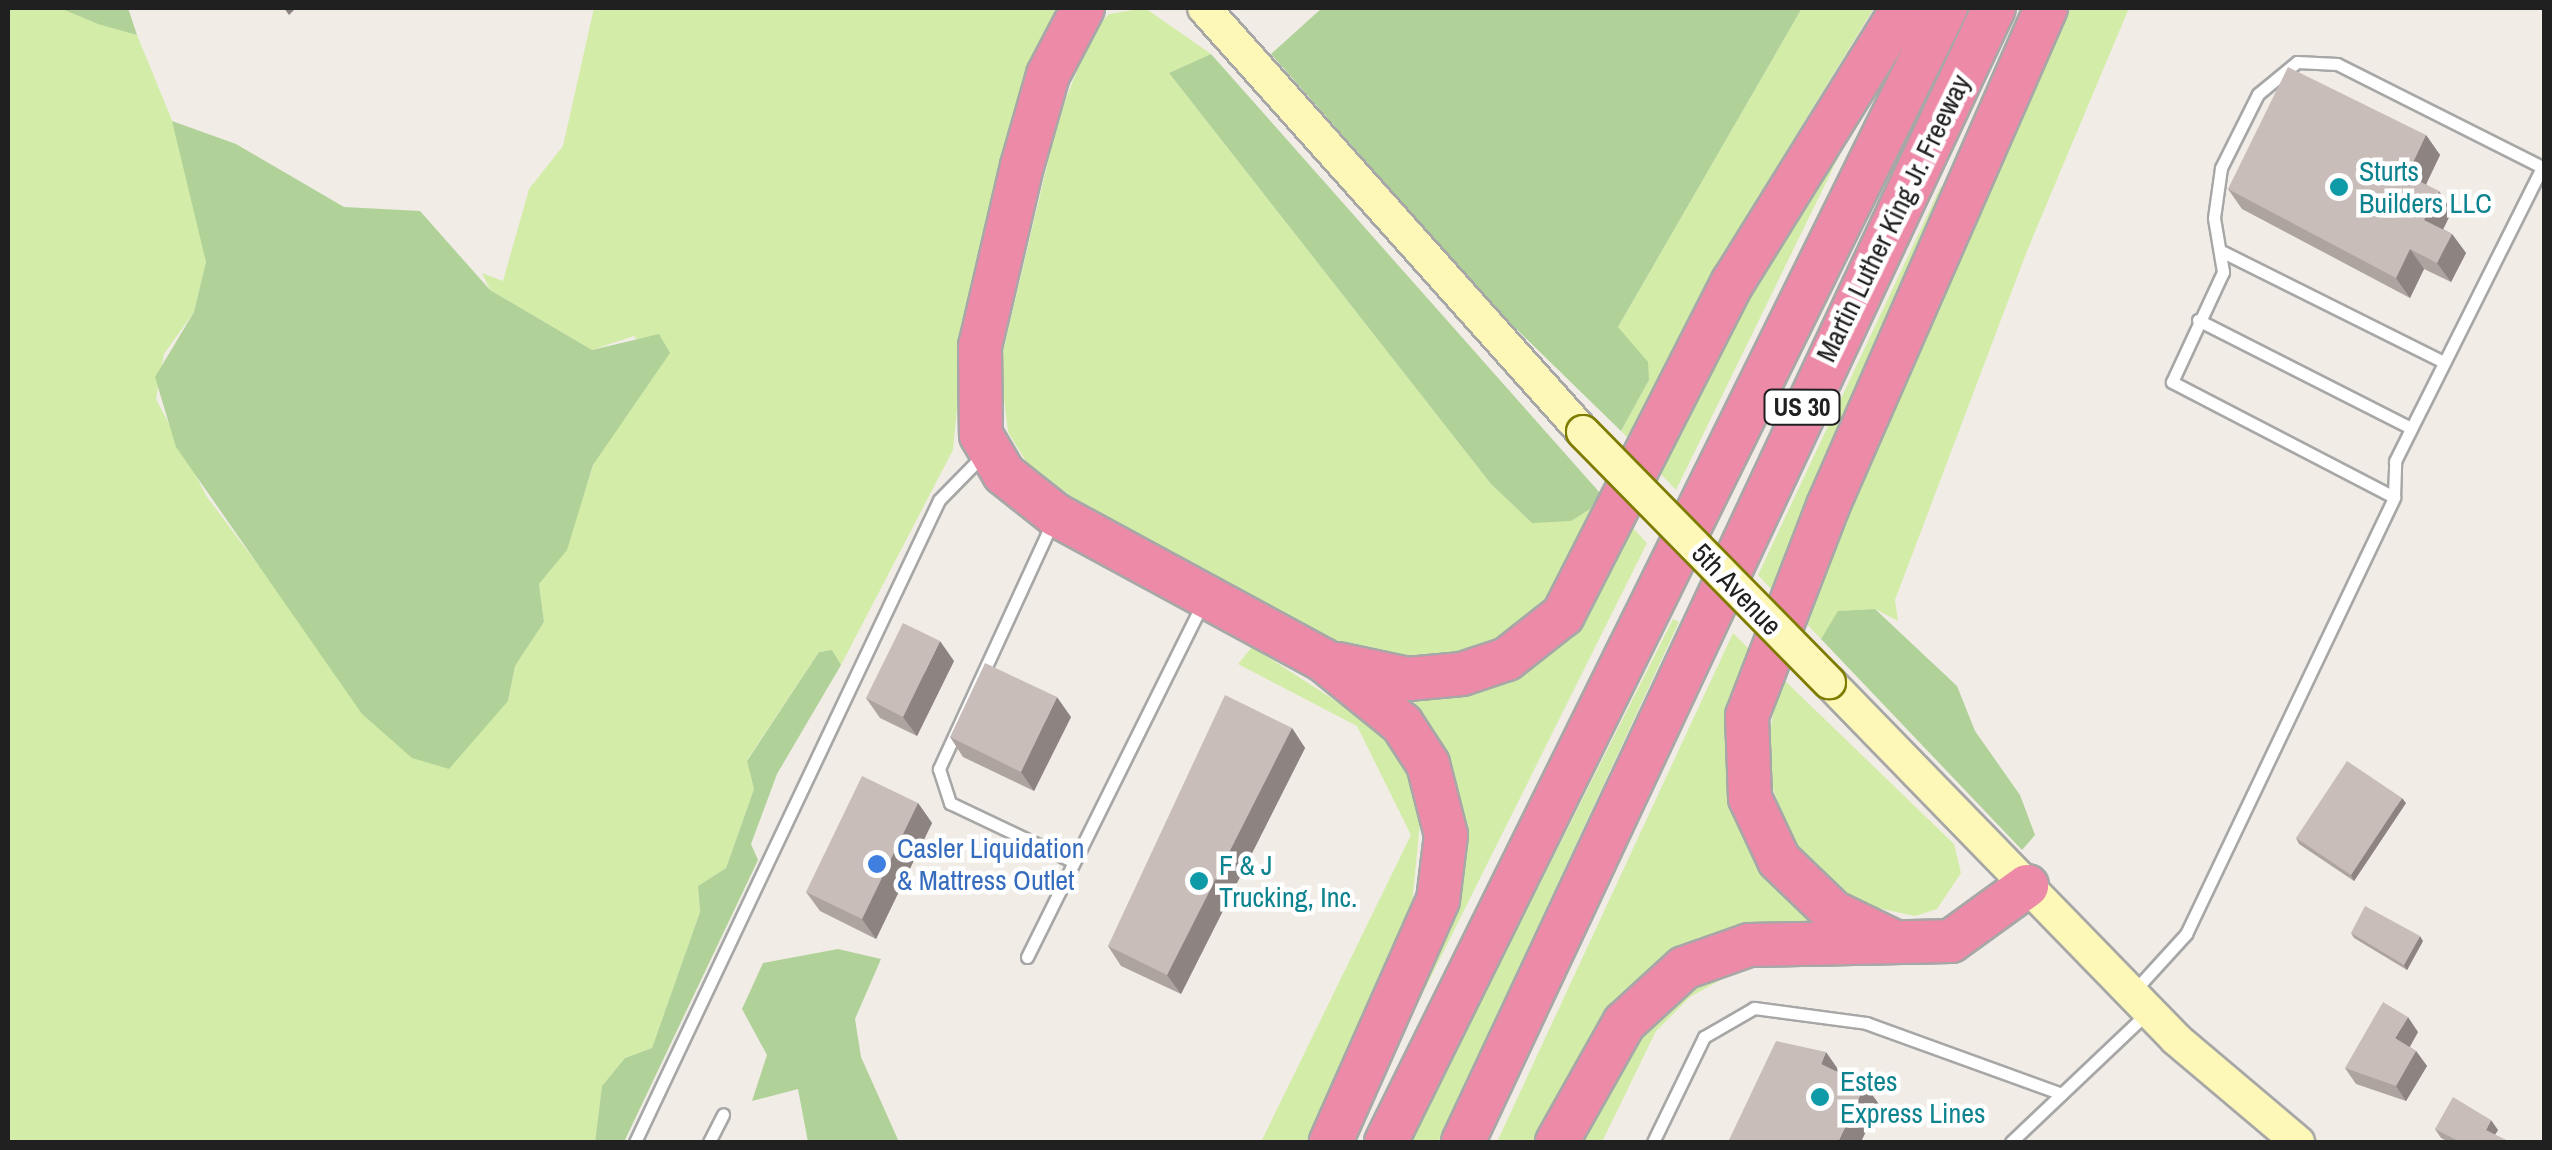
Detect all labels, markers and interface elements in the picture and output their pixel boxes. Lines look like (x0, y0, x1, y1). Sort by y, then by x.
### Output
street label: Martin Luther King Jr. Freeway (1809, 69, 1977, 367)
place label: Sturts Builders LLC (2359, 154, 2492, 220)
marker: Sturts Builders LLC (2328, 176, 2350, 198)
road number: US 30 (1762, 387, 1842, 427)
street label: 5th Avenue (1685, 536, 1789, 642)
place label: Casler Liquidation & Mattress Outlet (897, 831, 1085, 897)
place label: F & J Trucking, Inc. (1219, 848, 1357, 914)
marker: Casler Liquidation & Mattress Outlet (866, 853, 888, 875)
marker: F & J Trucking, Inc. (1188, 870, 1210, 892)
place label: Estes Express Lines (1840, 1064, 1985, 1130)
marker: Estes Express Lines (1809, 1086, 1831, 1108)

